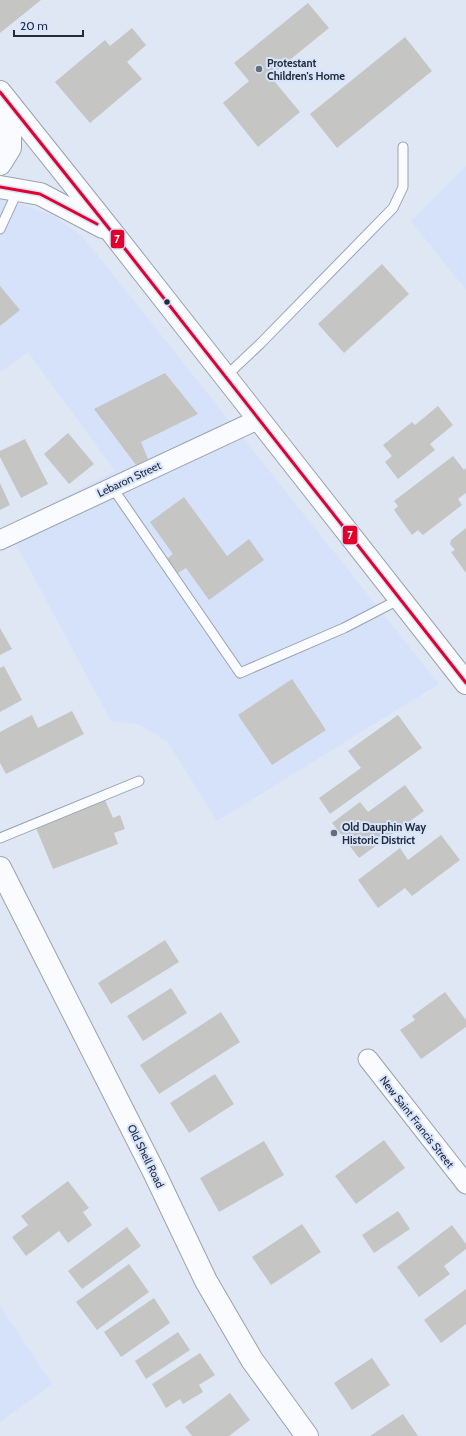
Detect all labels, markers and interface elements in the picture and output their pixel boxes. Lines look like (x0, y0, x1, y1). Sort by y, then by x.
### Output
scale bar (14, 12, 83, 38)
text: 20 m (20, 18, 48, 33)
place label: Protestant Children's Home (267, 56, 345, 83)
marker: Protestant Children's Home (254, 64, 264, 74)
line badge: 7 (110, 229, 125, 249)
text: 7 (114, 232, 120, 246)
unlabelled marker (162, 297, 172, 307)
street label: Lebaron Street (95, 458, 163, 500)
line badge: 7 (342, 525, 358, 545)
text: 7 (347, 528, 353, 542)
place label: Old Dauphin Way Historic District (342, 820, 426, 847)
marker: Old Dauphin Way Historic District (329, 828, 339, 838)
street label: New Saint Francis Street (377, 1073, 457, 1171)
street label: Old Shell Road (125, 1122, 167, 1190)

